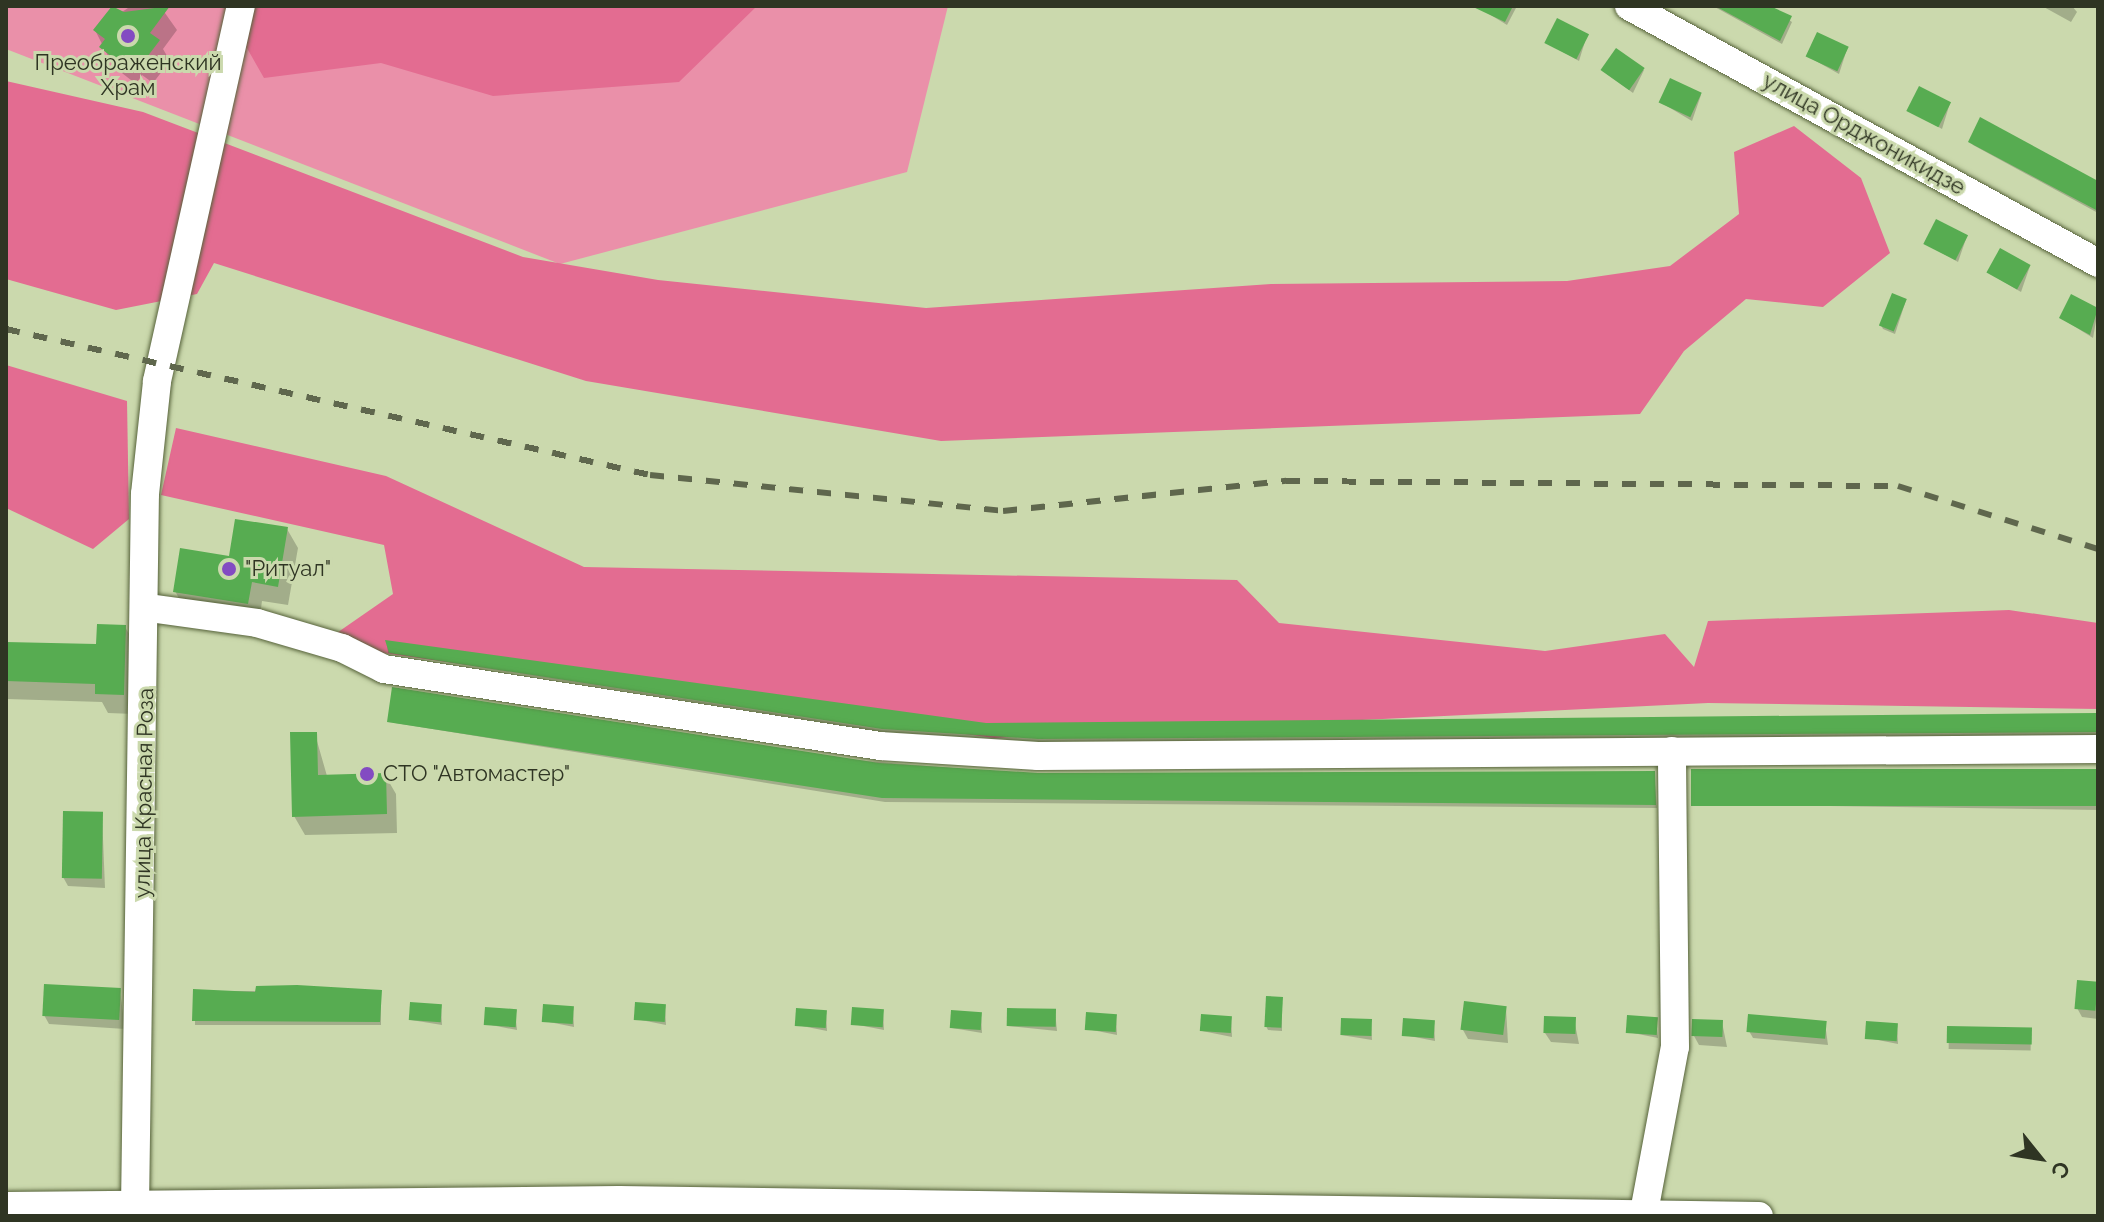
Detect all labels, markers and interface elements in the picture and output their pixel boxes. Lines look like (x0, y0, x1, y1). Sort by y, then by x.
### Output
marker: Преображенский Храм (119, 27, 137, 45)
place label: Преображенский Храм (35, 49, 221, 100)
street label: улица Орджоникидзе (1758, 67, 1970, 201)
place label: "Ритуал" (245, 556, 331, 582)
marker: "Ритуал" (220, 560, 238, 578)
street label: улица Красная Роза (129, 688, 159, 898)
place label: СТО "Автомастер" (383, 761, 571, 787)
marker: СТО "Автомастер" (358, 765, 376, 783)
north arrow (2000, 1118, 2080, 1198)
text: С (2046, 1157, 2076, 1183)

